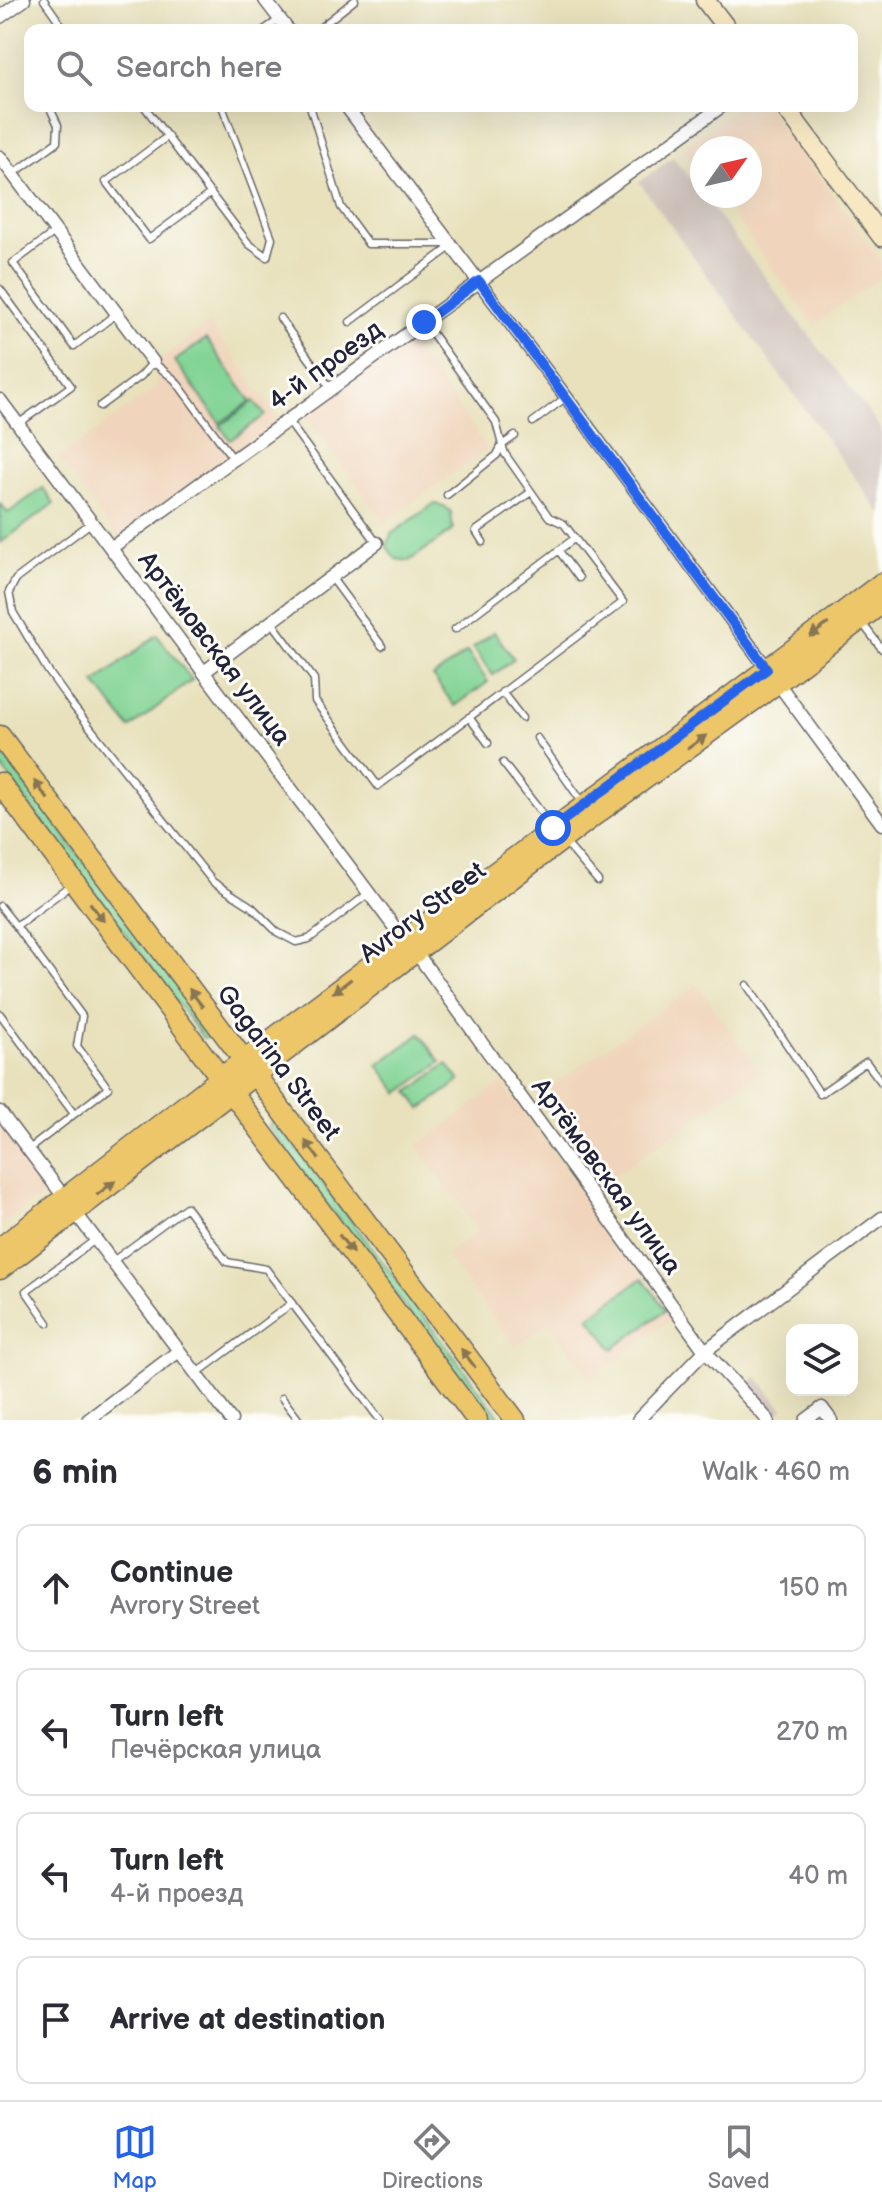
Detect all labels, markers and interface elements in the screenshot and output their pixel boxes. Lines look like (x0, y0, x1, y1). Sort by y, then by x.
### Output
search box (24, 24, 858, 112)
icon: search (52, 46, 96, 90)
text: Search here (116, 50, 282, 86)
north arrow (690, 136, 762, 208)
route end (406, 304, 442, 340)
street label: 4-й проезд (263, 314, 389, 418)
street label: Артёмовская улица (130, 545, 297, 752)
one-way arrow (809, 621, 830, 637)
one-way arrow (686, 735, 707, 750)
one-way arrow (33, 780, 49, 800)
route start (535, 810, 571, 846)
street label: Avrory Street (354, 855, 492, 971)
one-way arrow (89, 902, 105, 922)
one-way arrow (332, 978, 352, 994)
street label: Gagarina Street (209, 979, 347, 1147)
one-way arrow (189, 988, 205, 1008)
street label: Артёмовская улица (524, 1072, 688, 1281)
one-way arrow (304, 1140, 320, 1160)
one-way arrow (96, 1180, 117, 1196)
one-way arrow (337, 1234, 353, 1254)
map controls (786, 1324, 858, 1396)
button: layers (786, 1324, 858, 1396)
one-way arrow (461, 1348, 477, 1368)
text: 6 min (32, 1452, 118, 1493)
text: Walk · 460 m (702, 1457, 850, 1488)
text: Continue (110, 1555, 233, 1591)
icon: ahead (34, 1566, 78, 1610)
text: 150 m (779, 1573, 848, 1604)
text: Avrory Street (110, 1591, 260, 1622)
text: Turn left (110, 1699, 224, 1735)
icon: left (34, 1710, 78, 1754)
text: 270 m (776, 1717, 848, 1748)
text: Печёрская улица (110, 1735, 321, 1766)
text: Turn left (110, 1843, 224, 1879)
icon: left (34, 1854, 78, 1898)
text: 40 m (788, 1861, 848, 1892)
text: 4-й проезд (110, 1879, 243, 1910)
icon: arrive (34, 1998, 78, 2042)
text: Arrive at destination (110, 2002, 386, 2038)
tab: Map (112, 2120, 157, 2195)
tab: Directions (382, 2120, 483, 2195)
tab: Saved (708, 2120, 770, 2195)

